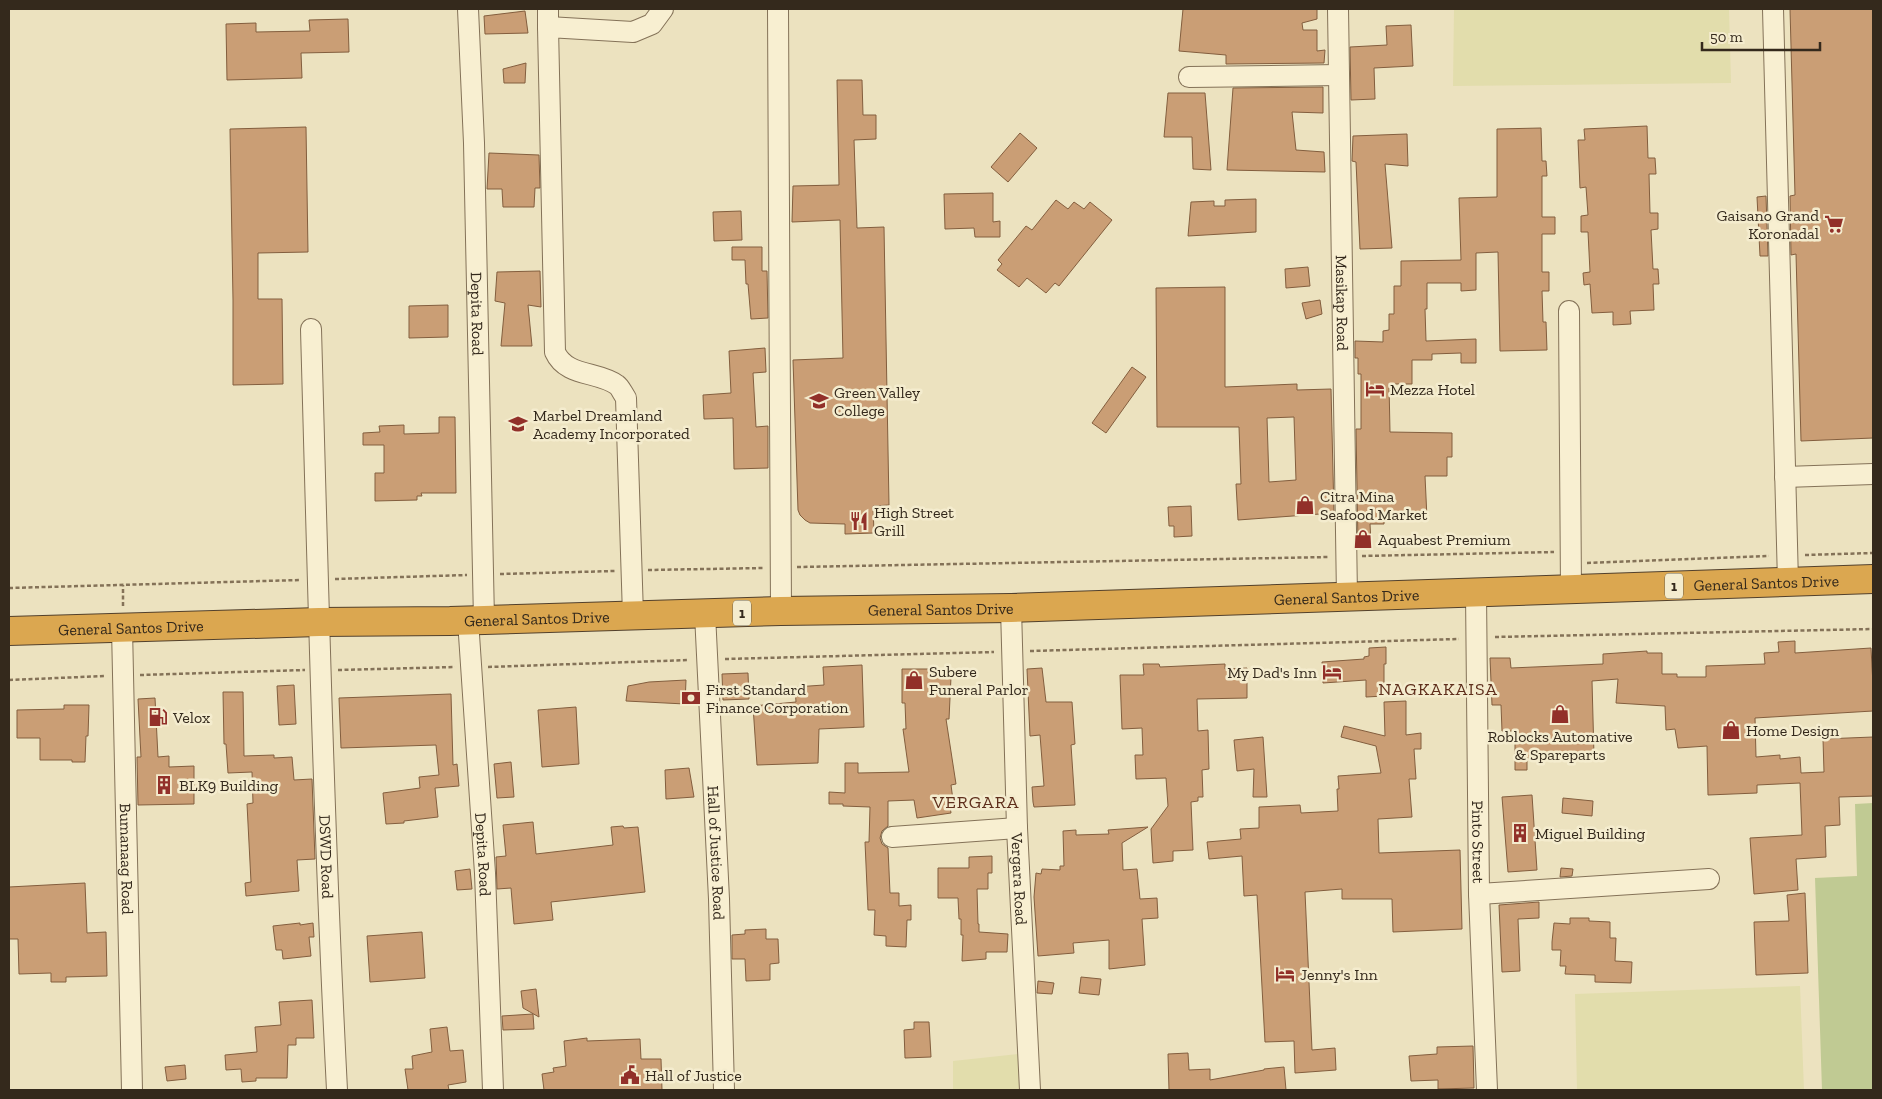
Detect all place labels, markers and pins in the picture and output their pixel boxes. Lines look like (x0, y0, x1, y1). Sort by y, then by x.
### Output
place label: Gaisano Grand Koronadal (1717, 206, 1819, 243)
supermarket icon: Gaisano Grand Koronadal (1823, 213, 1845, 235)
hotel icon: Mezza Hotel (1364, 378, 1386, 400)
place label: Mezza Hotel (1390, 380, 1475, 399)
place label: Green Valley College (834, 383, 921, 420)
school or university icon: Green Valley College (808, 390, 830, 412)
place label: Marbel Dreamland Academy Incorporated (533, 406, 690, 443)
school or university icon: Marbel Dreamland Academy Incorporated (507, 413, 529, 435)
place label: Citra Mina Seafood Market (1320, 487, 1427, 524)
shop icon: Citra Mina Seafood Market (1294, 494, 1316, 516)
place label: High Street Grill (874, 503, 954, 540)
restaurant icon: High Street Grill (848, 510, 870, 532)
shop icon: Aquabest Premium (1352, 528, 1374, 550)
place label: Aquabest Premium (1378, 530, 1511, 549)
hotel icon: My Dad's Inn (1321, 661, 1343, 683)
place label: Subere Funeral Parlor (929, 662, 1029, 699)
place label: My Dad's Inn (1227, 663, 1318, 682)
shop icon: Subere Funeral Parlor (903, 669, 925, 691)
place label: First Standard Finance Corporation (706, 680, 849, 717)
bank icon: First Standard Finance Corporation (680, 687, 702, 709)
shop icon: Roblocks Automative & Spareparts (1549, 703, 1571, 725)
fuel station icon: Velox (147, 706, 169, 728)
place label: Velox (172, 708, 210, 727)
shop icon: Home Design (1720, 719, 1742, 741)
place label: Home Design (1746, 721, 1840, 740)
place label: Roblocks Automative & Spareparts (1487, 727, 1633, 764)
building icon: BLK9 Building (153, 774, 175, 796)
place label: BLK9 Building (179, 776, 279, 795)
building icon: Miguel Building (1509, 822, 1531, 844)
place label: Miguel Building (1535, 824, 1646, 843)
hotel icon: Jenny's Inn (1274, 963, 1296, 985)
place label: Jenny's Inn (1300, 965, 1379, 984)
public building icon: Hall of Justice (619, 1064, 641, 1086)
place label: Hall of Justice (645, 1066, 742, 1085)

